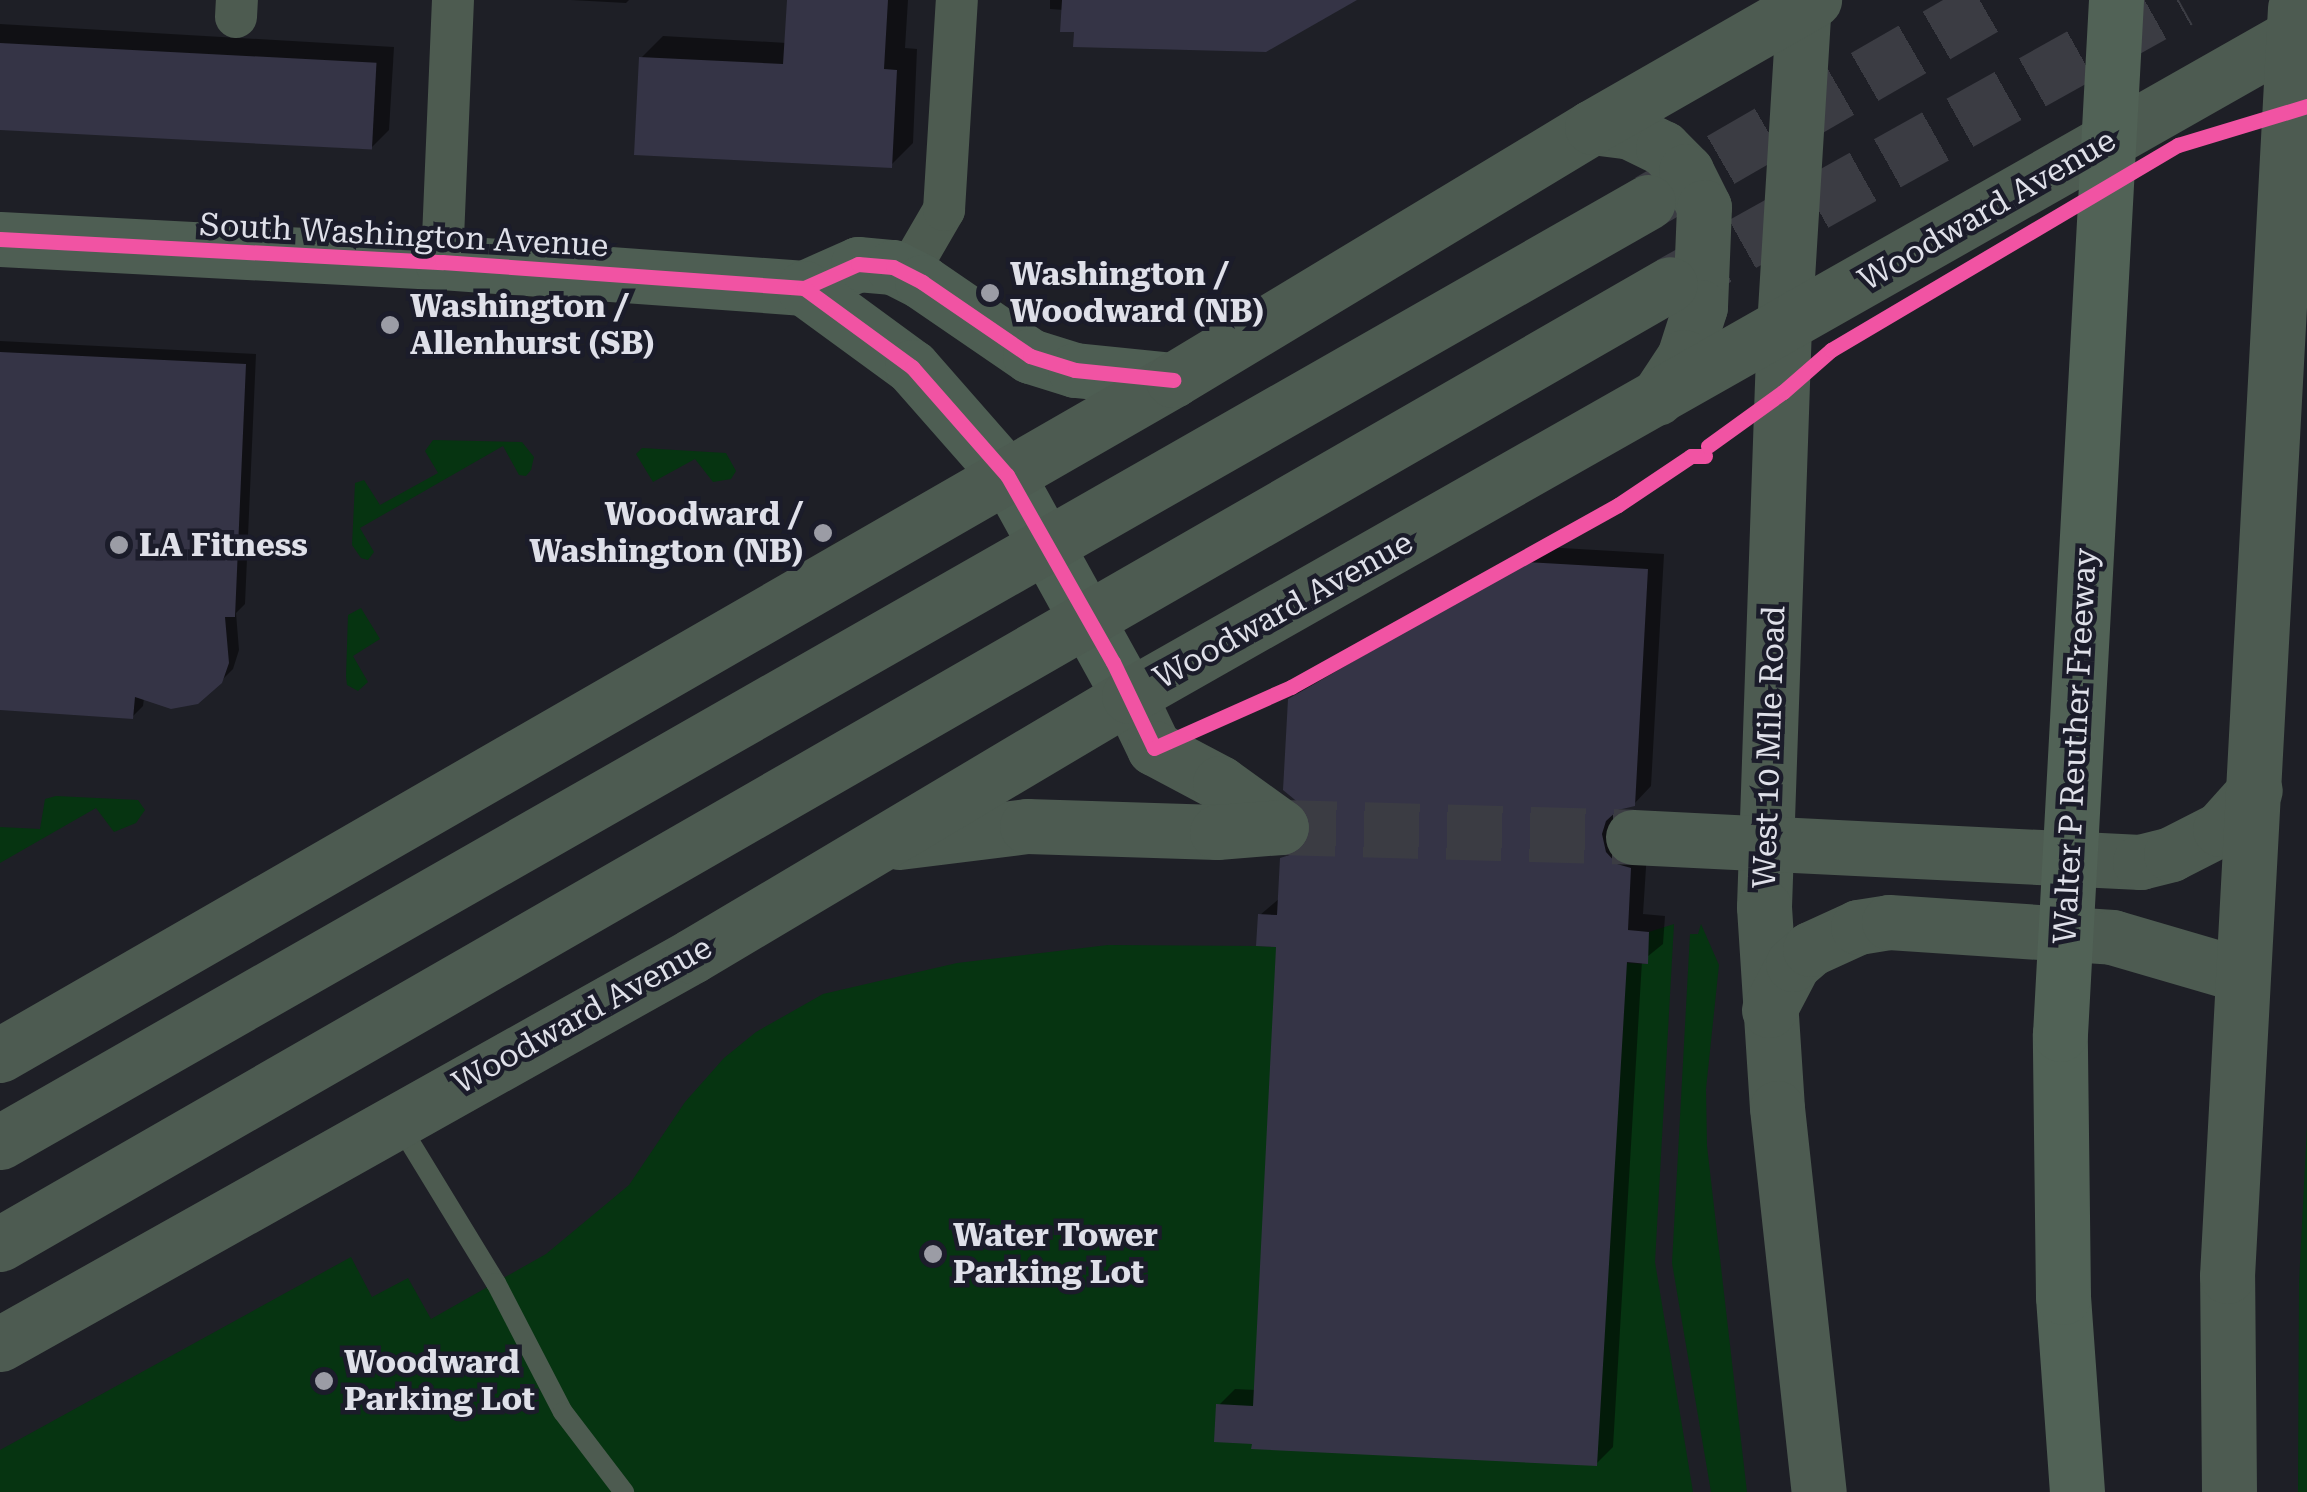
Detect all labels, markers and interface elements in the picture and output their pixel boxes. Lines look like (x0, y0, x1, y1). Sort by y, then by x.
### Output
street label: Woodward Avenue (1852, 121, 2122, 299)
street label: South Washington Avenue (199, 205, 609, 265)
place label: Washington / Woodward (NB) (1010, 256, 1264, 331)
marker: Washington / Woodward (NB) (979, 282, 1001, 304)
place label: Washington / Allenhurst (SB) (410, 288, 654, 363)
marker: Washington / Allenhurst (SB) (379, 314, 401, 336)
place label: Woodward / Washington (NB) (529, 496, 803, 571)
marker: Woodward / Washington (NB) (812, 522, 834, 544)
street label: Woodward Avenue (1147, 523, 1419, 697)
place label: LA Fitness (139, 526, 308, 564)
marker: LA Fitness (108, 534, 130, 556)
street label: Walter P Reuther Freeway (2045, 547, 2105, 945)
street label: West 10 Mile Road (1745, 605, 1793, 889)
street label: Woodward Avenue (446, 928, 718, 1102)
place label: Water Tower Parking Lot (953, 1217, 1158, 1292)
marker: Water Tower Parking Lot (922, 1243, 944, 1265)
place label: Woodward Parking Lot (344, 1344, 535, 1419)
marker: Woodward Parking Lot (313, 1370, 335, 1392)

